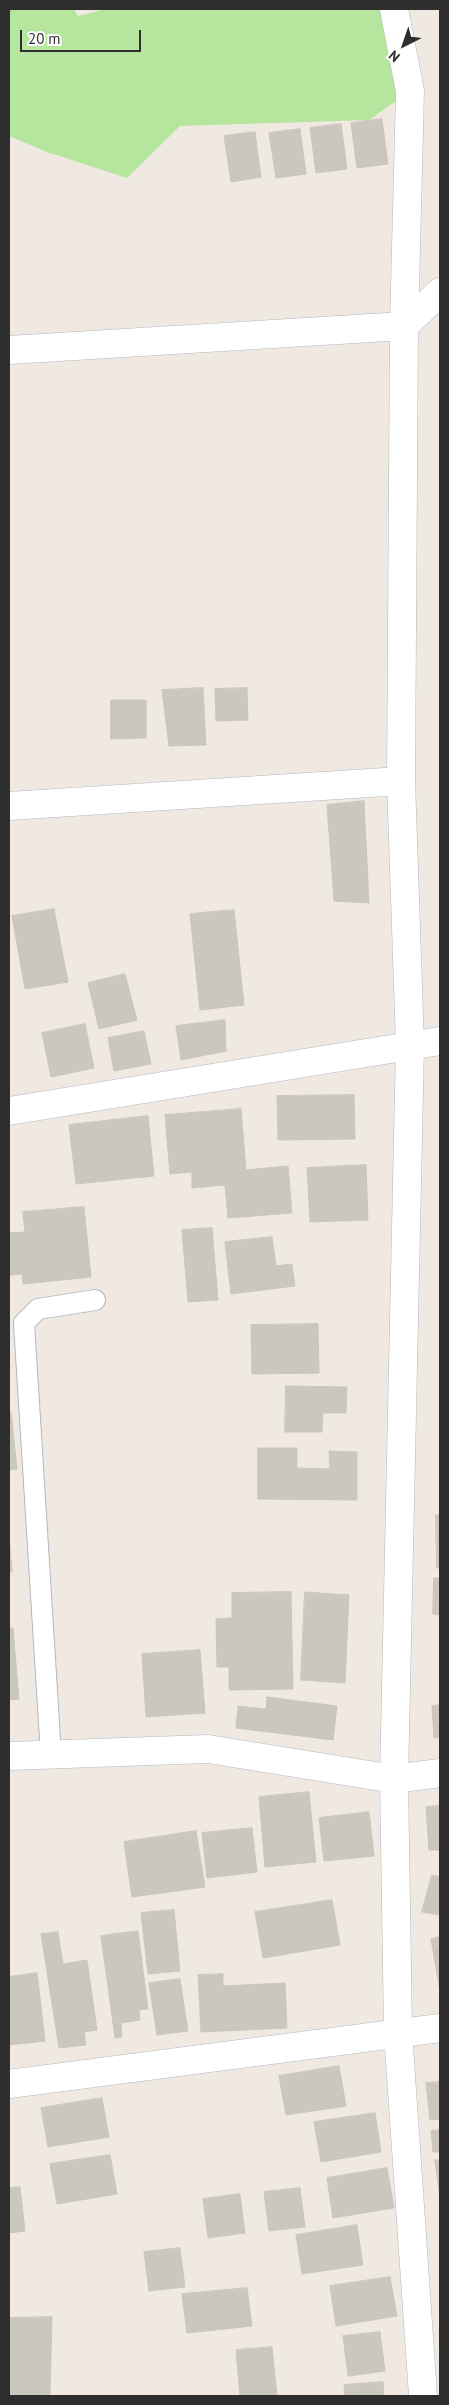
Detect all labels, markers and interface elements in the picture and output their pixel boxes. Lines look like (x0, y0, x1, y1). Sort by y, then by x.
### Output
scale bar (22, 20, 144, 52)
north arrow (379, 20, 429, 70)
text: 20 m (28, 29, 61, 48)
text: N (385, 47, 404, 66)

